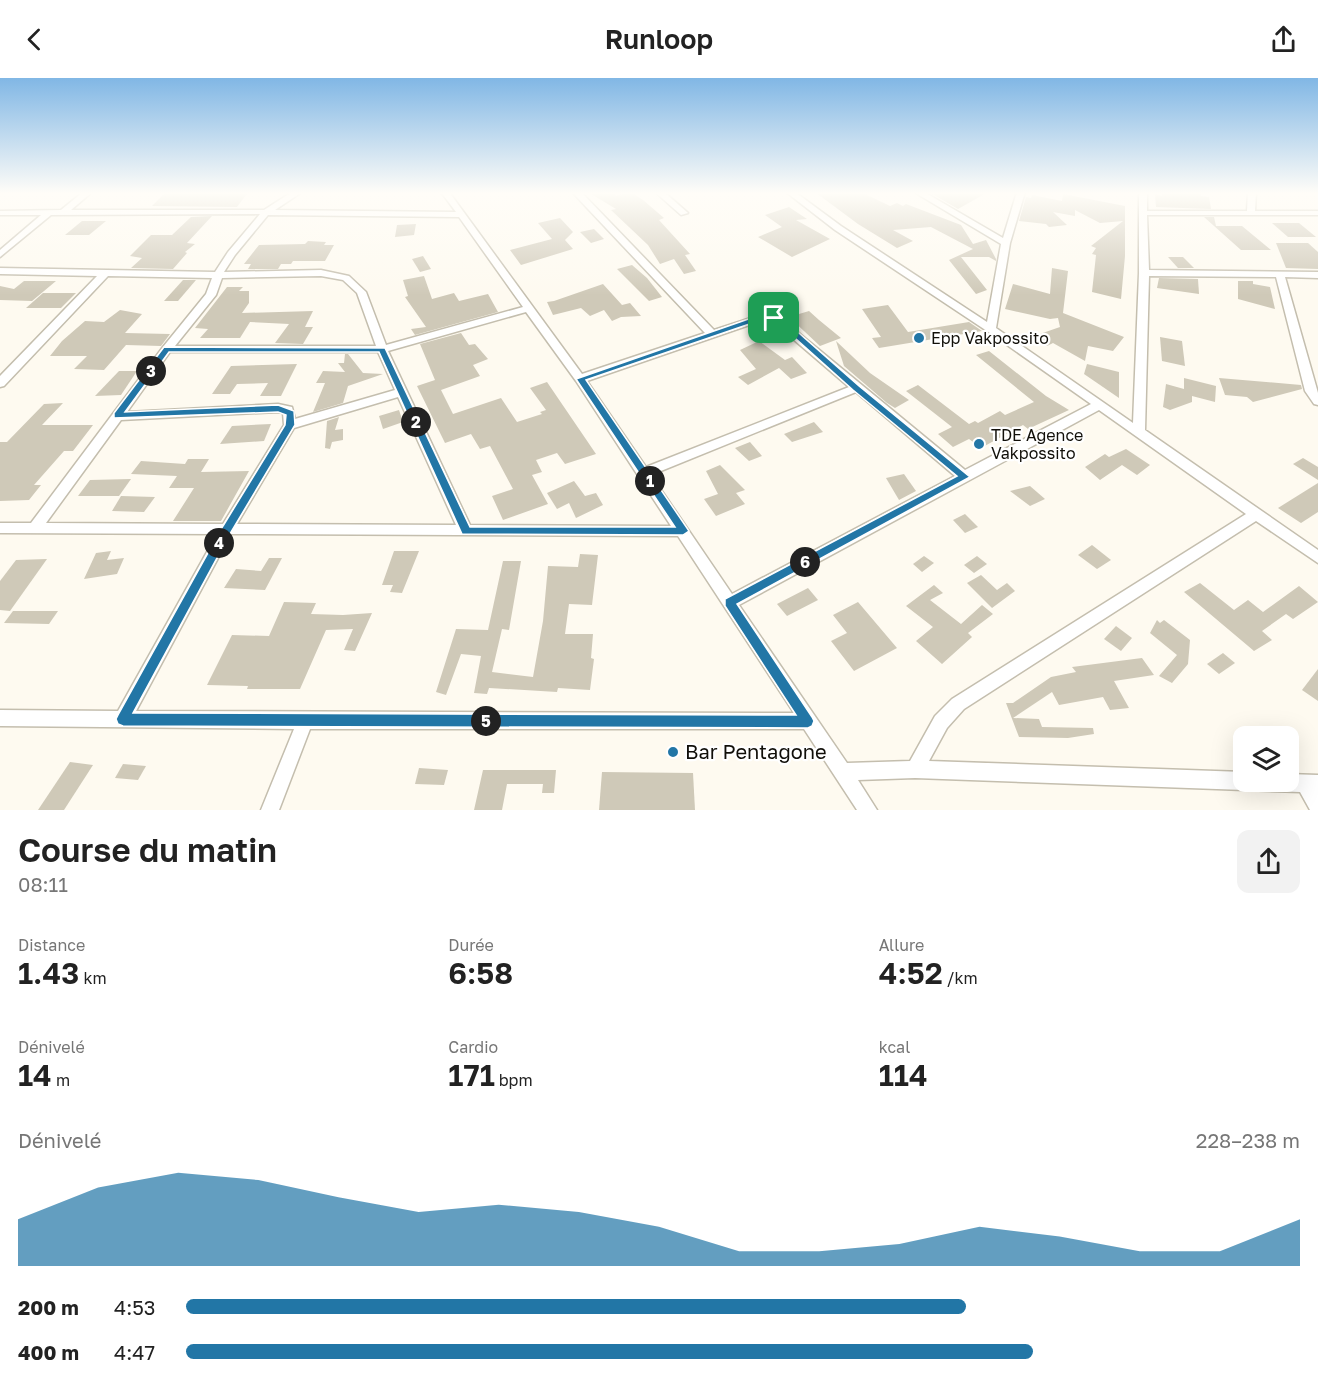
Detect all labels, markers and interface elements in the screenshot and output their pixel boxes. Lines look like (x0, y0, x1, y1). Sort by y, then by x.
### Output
icon: back (18, 23, 51, 56)
text: Runloop (605, 23, 713, 55)
icon: share (1267, 23, 1300, 56)
pin (748, 292, 799, 343)
icon: arrive (757, 301, 790, 334)
place label: Epp Vakpossito (931, 328, 1049, 348)
marker: Epp Vakpossito (912, 331, 926, 345)
pin: 3 (136, 356, 166, 386)
text: 3 (146, 361, 156, 381)
pin: 2 (401, 407, 431, 437)
text: 2 (411, 412, 421, 432)
place label: TDE Agence Vakpossito (991, 425, 1083, 463)
marker: TDE Agence Vakpossito (972, 437, 986, 451)
pin: 1 (635, 466, 665, 496)
text: 1 (646, 471, 654, 491)
pin: 4 (204, 528, 234, 558)
text: 4 (214, 533, 224, 553)
pin: 6 (790, 547, 820, 577)
text: 6 (800, 552, 810, 572)
pin: 5 (471, 706, 501, 736)
text: 5 (481, 711, 491, 731)
map controls (1233, 726, 1299, 792)
button: layers (1233, 726, 1299, 792)
place label: Bar Pentagone (685, 739, 827, 763)
marker: Bar Pentagone (666, 745, 680, 759)
text: Course du matin (18, 830, 277, 869)
button: share (1237, 830, 1300, 893)
text: 08:11 (18, 872, 68, 896)
text: Distance (18, 935, 85, 955)
text: Durée (448, 935, 494, 955)
text: Allure (879, 935, 924, 955)
text: 1.43 (18, 955, 79, 991)
text: 6:58 (448, 955, 513, 991)
text: 4:52 (879, 955, 943, 991)
text: km (79, 968, 107, 988)
text: /km (943, 968, 978, 988)
text: Dénivelé (18, 1037, 85, 1057)
text: Cardio (448, 1037, 498, 1057)
text: kcal (879, 1037, 910, 1057)
text: 14 (18, 1057, 52, 1093)
text: 171 (448, 1057, 495, 1093)
text: 114 (879, 1057, 928, 1093)
text: m (52, 1070, 70, 1090)
text: bpm (495, 1070, 533, 1090)
text: Dénivelé (18, 1128, 101, 1152)
text: 228–238 m (1196, 1128, 1300, 1152)
text: 200 m (18, 1295, 79, 1319)
text: 4:53 (114, 1295, 156, 1319)
text: 400 m (18, 1340, 79, 1364)
text: 4:47 (114, 1340, 155, 1364)

